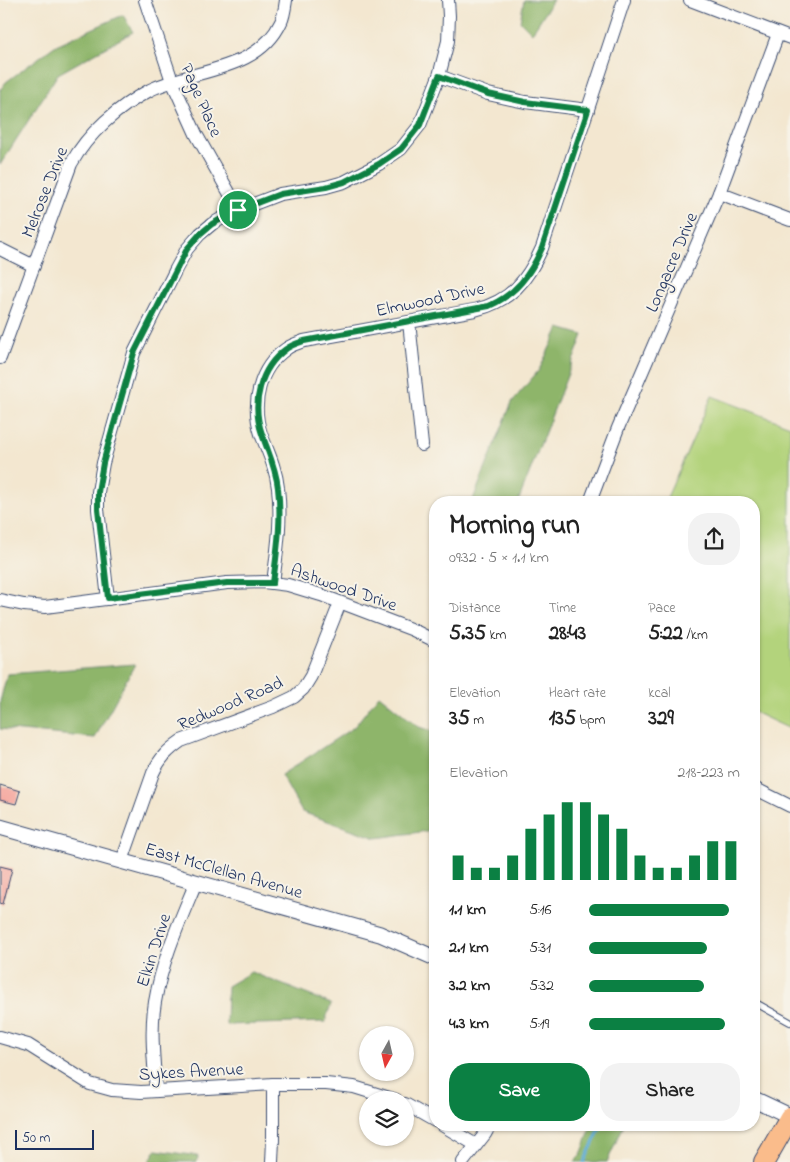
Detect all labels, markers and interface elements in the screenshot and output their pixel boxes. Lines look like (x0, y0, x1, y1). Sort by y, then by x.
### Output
street label: Page Place (172, 60, 228, 143)
street label: Melrose Drive (16, 142, 76, 242)
pin (217, 189, 259, 231)
icon: arrive (224, 196, 252, 224)
street label: Longacre Drive (640, 208, 707, 317)
street label: Elmwood Drive (374, 277, 488, 325)
text: Morning run (449, 506, 580, 547)
button: share (688, 513, 740, 565)
text: 09:32 · 5 × 1.1 km (449, 546, 549, 570)
street label: Ashwood Drive (286, 558, 401, 620)
text: Distance (449, 598, 501, 619)
text: Time (549, 598, 576, 619)
text: Pace (648, 598, 676, 619)
text: 5.35 (449, 619, 486, 649)
text: 28:43 (549, 619, 586, 649)
text: 5:22 (648, 619, 683, 649)
text: km (486, 625, 506, 646)
text: /km (683, 625, 708, 646)
street label: Redwood Road (174, 671, 288, 739)
text: Elevation (449, 683, 500, 704)
text: Heart rate (549, 683, 606, 704)
text: kcal (648, 683, 671, 704)
text: 35 (449, 704, 470, 734)
text: 135 (549, 704, 576, 734)
text: 329 (648, 704, 674, 734)
text: m (470, 710, 484, 731)
text: bpm (576, 710, 605, 731)
text: Elevation (449, 761, 508, 785)
text: 218–223 m (677, 761, 740, 785)
street label: East McClellan Avenue (141, 837, 306, 907)
text: 1.1 km (449, 898, 486, 922)
text: 5:16 (529, 898, 552, 922)
street label: Elkin Drive (131, 910, 179, 991)
text: 2.1 km (449, 936, 489, 960)
text: 5:31 (529, 936, 551, 960)
text: 3.2 km (449, 974, 490, 998)
text: 5:32 (529, 974, 554, 998)
text: 4.3 km (449, 1012, 489, 1036)
text: 5:19 (529, 1012, 549, 1036)
north arrow (359, 1026, 414, 1081)
map controls (359, 1026, 414, 1146)
street label: Sykes Avenue (138, 1057, 245, 1089)
button: Save (449, 1063, 590, 1121)
button: Share (600, 1063, 740, 1121)
button: layers (359, 1091, 414, 1146)
scale bar (15, 1127, 94, 1150)
text: 50 m (22, 1128, 50, 1149)

